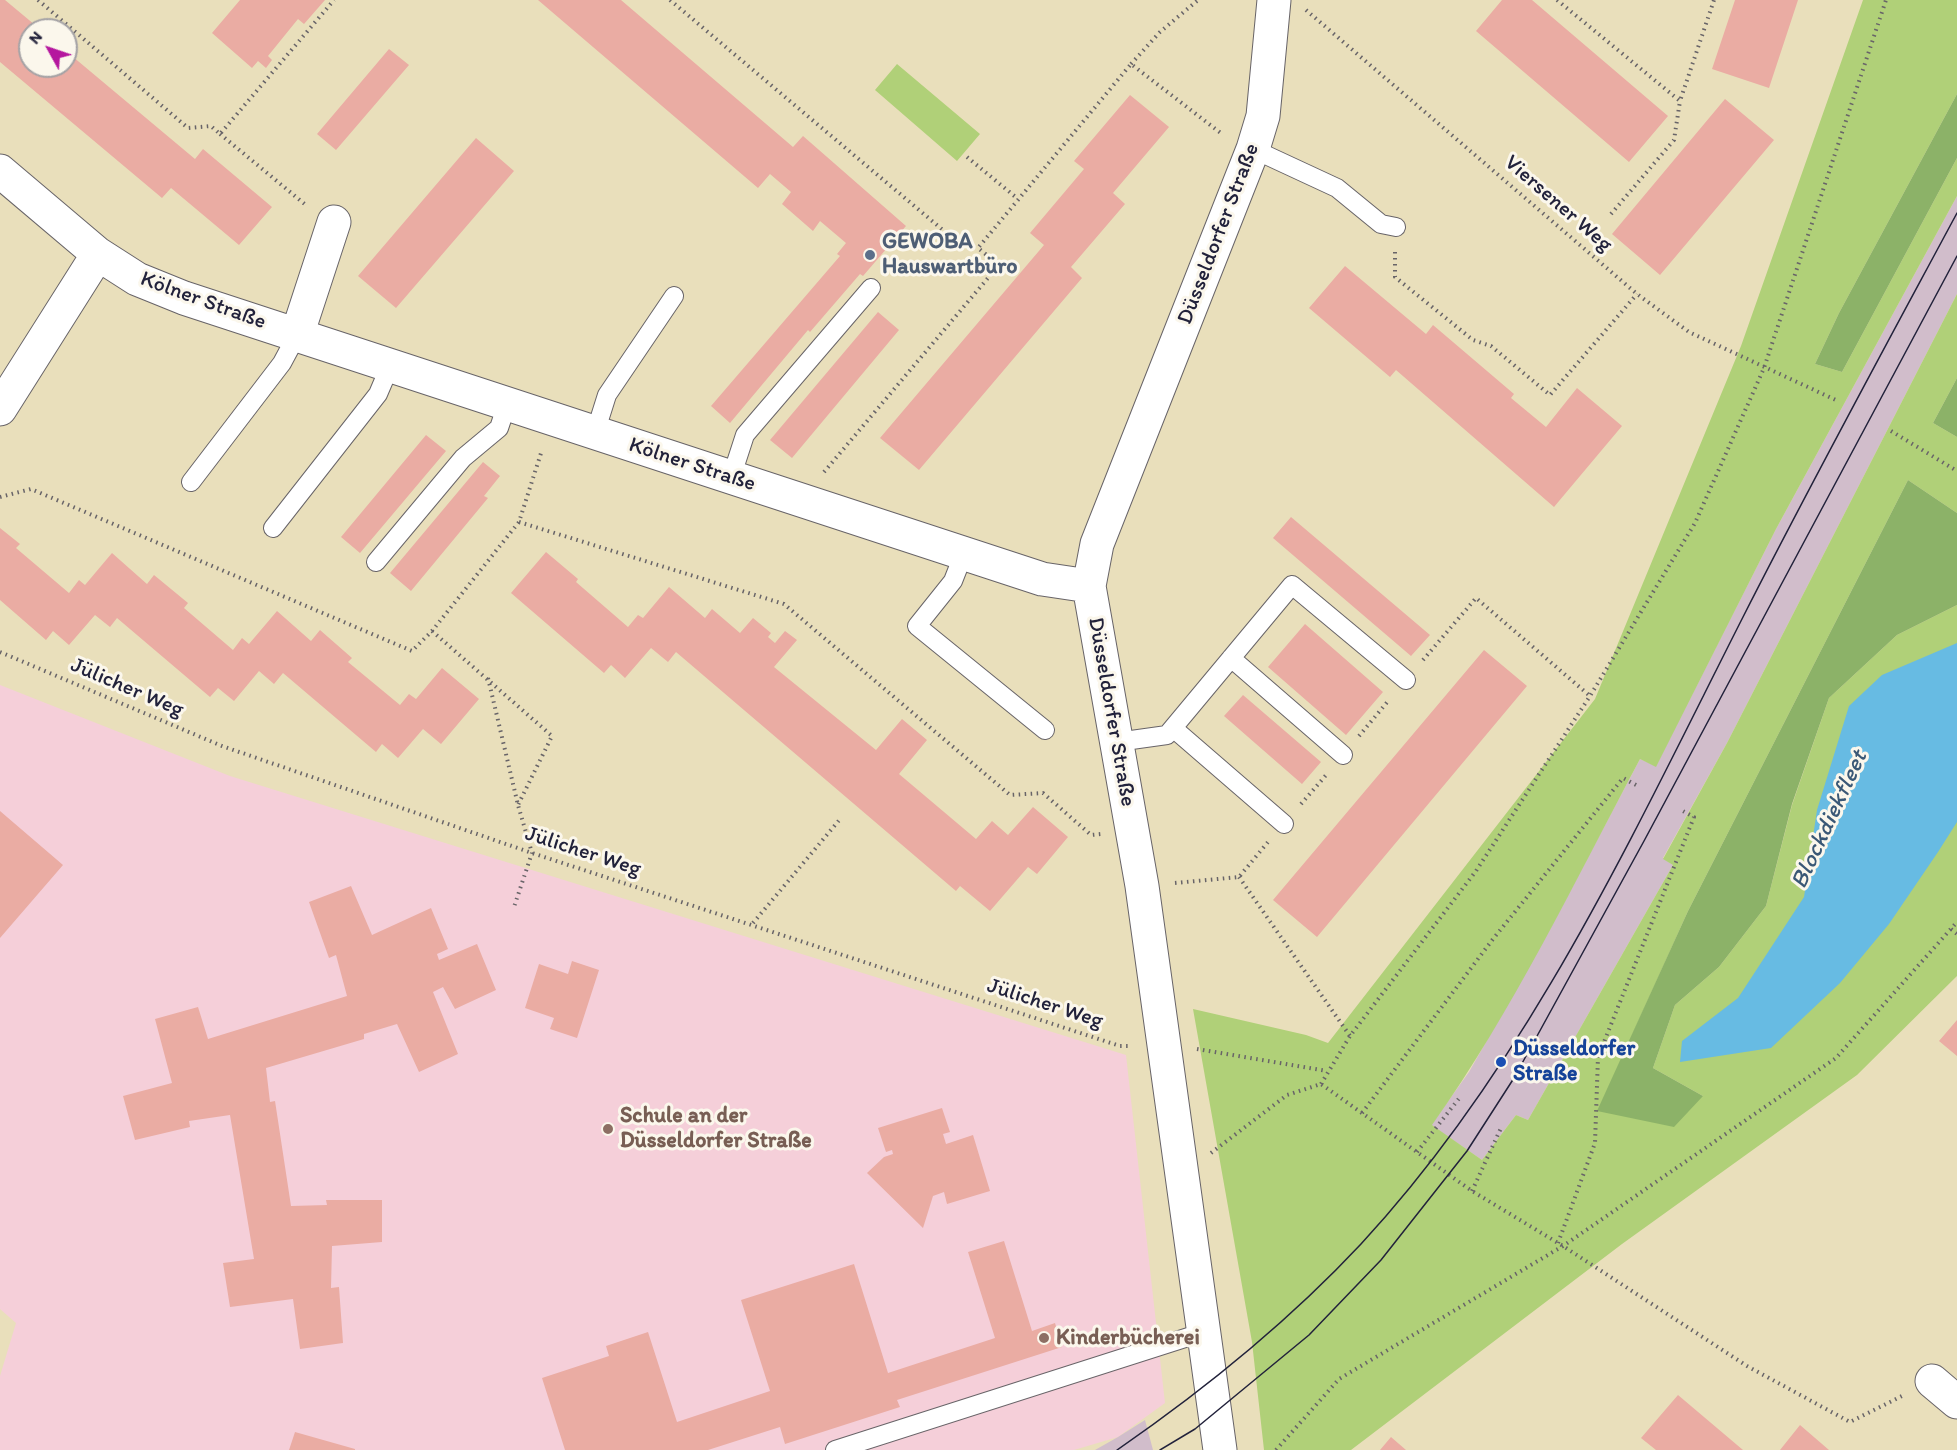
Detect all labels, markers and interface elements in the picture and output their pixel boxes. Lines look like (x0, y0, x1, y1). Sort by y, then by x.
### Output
north arrow (18, 18, 78, 78)
text: N (25, 27, 46, 48)
street label: Düsseldorfer Straße (1172, 140, 1266, 328)
street label: Viersener Weg (1499, 150, 1617, 258)
place label: GEWOBA Hauswartbüro (882, 229, 1017, 280)
marker: GEWOBA Hauswartbüro (863, 248, 877, 262)
street label: Kölner Straße (137, 266, 269, 336)
street label: Kölner Straße (625, 432, 759, 498)
street label: Düsseldorfer Straße (1081, 615, 1141, 809)
street label: Jülicher Weg (66, 652, 188, 724)
water label: Blockdiekfleet (1786, 746, 1874, 894)
street label: Jülicher Weg (522, 821, 644, 883)
street label: Jülicher Weg (984, 973, 1106, 1035)
place label: Düsseldorfer Straße (1513, 1036, 1635, 1088)
marker: Düsseldorfer Straße (1494, 1055, 1508, 1069)
place label: Schule an der Düsseldorfer Straße (620, 1103, 812, 1154)
marker: Schule an der Düsseldorfer Straße (601, 1122, 615, 1136)
place label: Kinderbücherei (1056, 1325, 1200, 1351)
marker: Kinderbücherei (1037, 1331, 1051, 1345)

